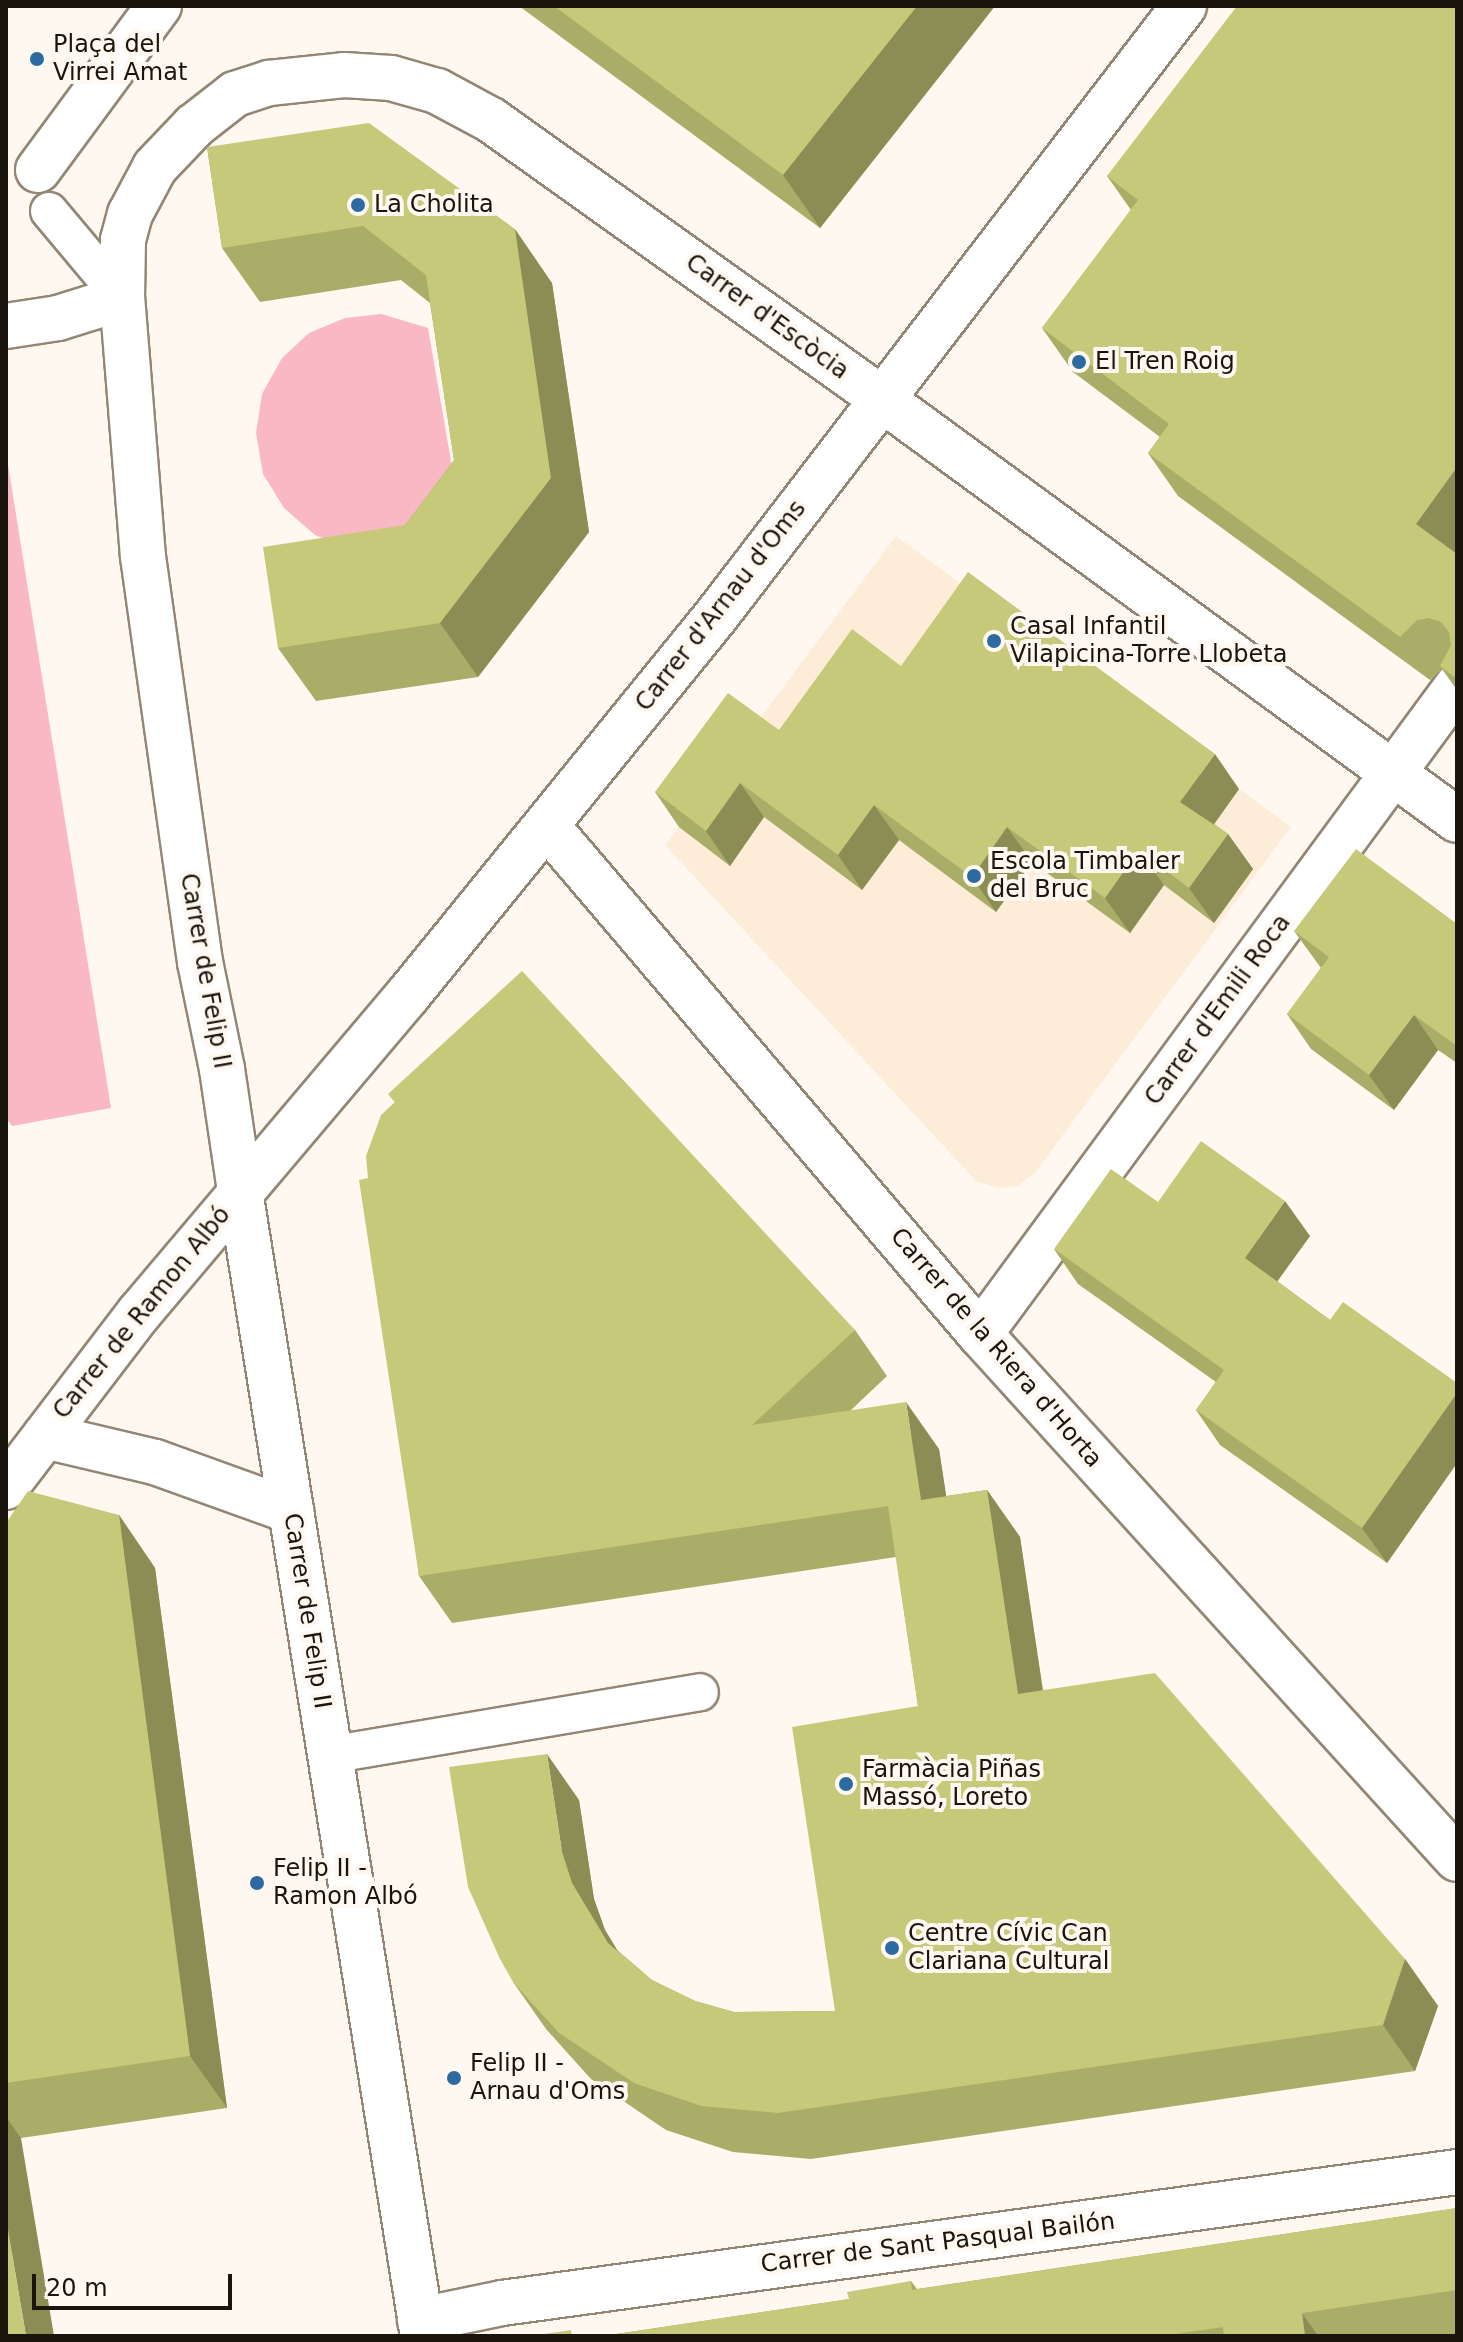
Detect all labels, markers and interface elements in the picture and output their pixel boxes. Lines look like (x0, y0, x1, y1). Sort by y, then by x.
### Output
place label: Plaça del Virrei Amat (53, 31, 187, 87)
marker: Plaça del Virrei Amat (28, 50, 46, 68)
place label: La Cholita (374, 191, 494, 219)
marker: La Cholita (349, 196, 367, 214)
street label: Carrer d'Escòcia (680, 248, 854, 386)
place label: El Tren Roig (1095, 348, 1235, 376)
marker: El Tren Roig (1070, 353, 1088, 371)
street label: Carrer d'Arnau d'Oms (630, 495, 812, 717)
place label: Casal Infantil Vilapicina-Torre Llobeta (1010, 613, 1287, 669)
marker: Casal Infantil Vilapicina-Torre Llobeta (985, 632, 1003, 650)
place label: Escola Timbaler del Bruc (990, 848, 1180, 904)
marker: Escola Timbaler del Bruc (965, 867, 983, 885)
street label: Carrer de Felip II (174, 871, 236, 1071)
street label: Carrer d'Emili Roca (1139, 909, 1297, 1111)
street label: Carrer de Ramon Albó (47, 1201, 237, 1425)
street label: Carrer de la Riera d'Horta (884, 1222, 1108, 1474)
street label: Carrer de Felip II (277, 1511, 337, 1711)
place label: Farmàcia Piñas Massó, Loreto (862, 1756, 1041, 1812)
marker: Farmàcia Piñas Massó, Loreto (837, 1775, 855, 1793)
place label: Felip II - Ramon Albó (273, 1855, 418, 1911)
marker: Felip II - Ramon Albó (248, 1874, 266, 1892)
place label: Centre Cívic Can Clariana Cultural (908, 1920, 1109, 1976)
marker: Centre Cívic Can Clariana Cultural (883, 1939, 901, 1957)
place label: Felip II - Arnau d'Oms (470, 2050, 625, 2106)
marker: Felip II - Arnau d'Oms (445, 2069, 463, 2087)
street label: Carrer de Sant Pasqual Bailón (759, 2207, 1117, 2279)
scale bar (36, 2258, 236, 2308)
text: 20 m (46, 2274, 108, 2302)

